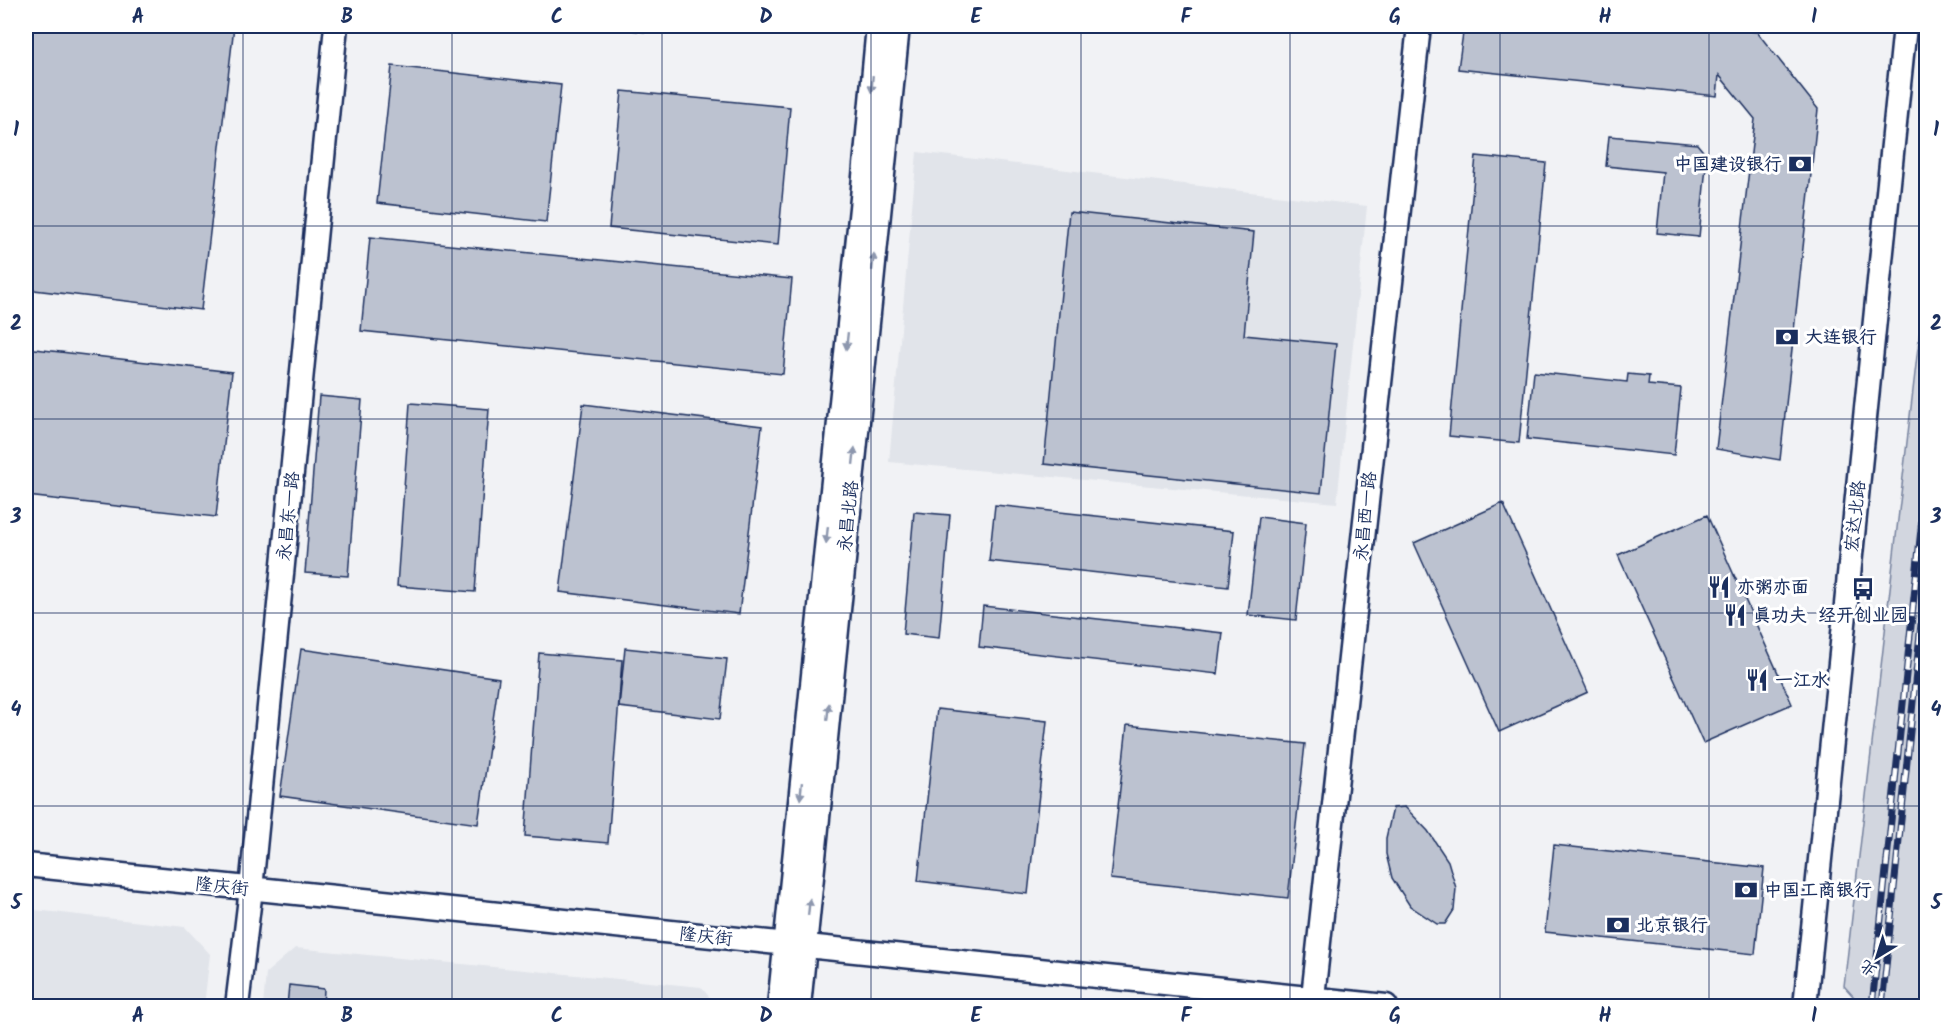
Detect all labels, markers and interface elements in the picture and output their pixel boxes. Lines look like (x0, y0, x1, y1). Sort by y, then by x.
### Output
text: A (132, 2, 144, 34)
text: B (341, 2, 353, 34)
text: C (551, 2, 563, 34)
text: D (759, 2, 773, 34)
text: E (970, 2, 982, 34)
text: F (1181, 2, 1193, 34)
text: G (1389, 2, 1401, 34)
text: H (1598, 2, 1612, 34)
text: I (1811, 2, 1817, 34)
one-way arrow (867, 74, 877, 93)
text: 1 (13, 115, 19, 147)
text: 1 (1933, 115, 1939, 147)
place label: 中国建设银行 (1674, 151, 1782, 180)
bank icon: 中国建设银行 (1787, 151, 1813, 177)
one-way arrow (869, 252, 878, 271)
text: 2 (10, 309, 22, 341)
text: 2 (1930, 309, 1942, 341)
bank icon: 大连银行 (1774, 324, 1800, 350)
place label: 大连银行 (1805, 324, 1877, 353)
one-way arrow (842, 331, 852, 350)
one-way arrow (849, 446, 859, 465)
street label: 永昌东一路 (270, 470, 309, 562)
street label: 永昌西一路 (1347, 470, 1386, 562)
street label: 永昌北路 (831, 479, 868, 553)
street label: 宏达北路 (1838, 479, 1875, 553)
text: 3 (10, 502, 22, 534)
text: 3 (1930, 502, 1942, 534)
one-way arrow (822, 525, 832, 544)
restaurant icon: 亦粥亦面 (1706, 574, 1732, 600)
place label: 亦粥亦面 (1737, 574, 1809, 603)
bus stop icon: 经开创业园 (1850, 576, 1876, 602)
restaurant icon: 真功夫 (1722, 602, 1748, 628)
place label: 真功夫 (1753, 602, 1807, 631)
place label: 经开创业园 (1818, 602, 1908, 631)
restaurant icon: 一江水 (1744, 667, 1770, 693)
place label: 一江水 (1775, 667, 1829, 696)
text: 4 (11, 695, 22, 727)
text: 4 (1931, 695, 1942, 727)
one-way arrow (823, 703, 833, 722)
one-way arrow (796, 782, 806, 801)
street label: 隆庆街 (193, 870, 250, 905)
bank icon: 中国工商银行 (1733, 877, 1759, 903)
place label: 中国工商银行 (1764, 877, 1872, 906)
text: 5 (10, 888, 23, 920)
text: 5 (1930, 888, 1943, 920)
one-way arrow (804, 897, 814, 916)
bank icon: 北京银行 (1605, 912, 1631, 938)
place label: 北京银行 (1636, 912, 1708, 941)
street label: 隆庆街 (677, 920, 734, 955)
north arrow (1847, 927, 1907, 987)
text: 北 (1855, 953, 1883, 982)
text: A (132, 1001, 144, 1032)
text: B (341, 1001, 353, 1032)
text: C (551, 1001, 563, 1032)
text: D (759, 1001, 773, 1032)
text: E (970, 1001, 982, 1032)
text: F (1181, 1001, 1193, 1032)
text: G (1389, 1001, 1401, 1032)
text: H (1598, 1001, 1612, 1032)
text: I (1811, 1001, 1817, 1032)

